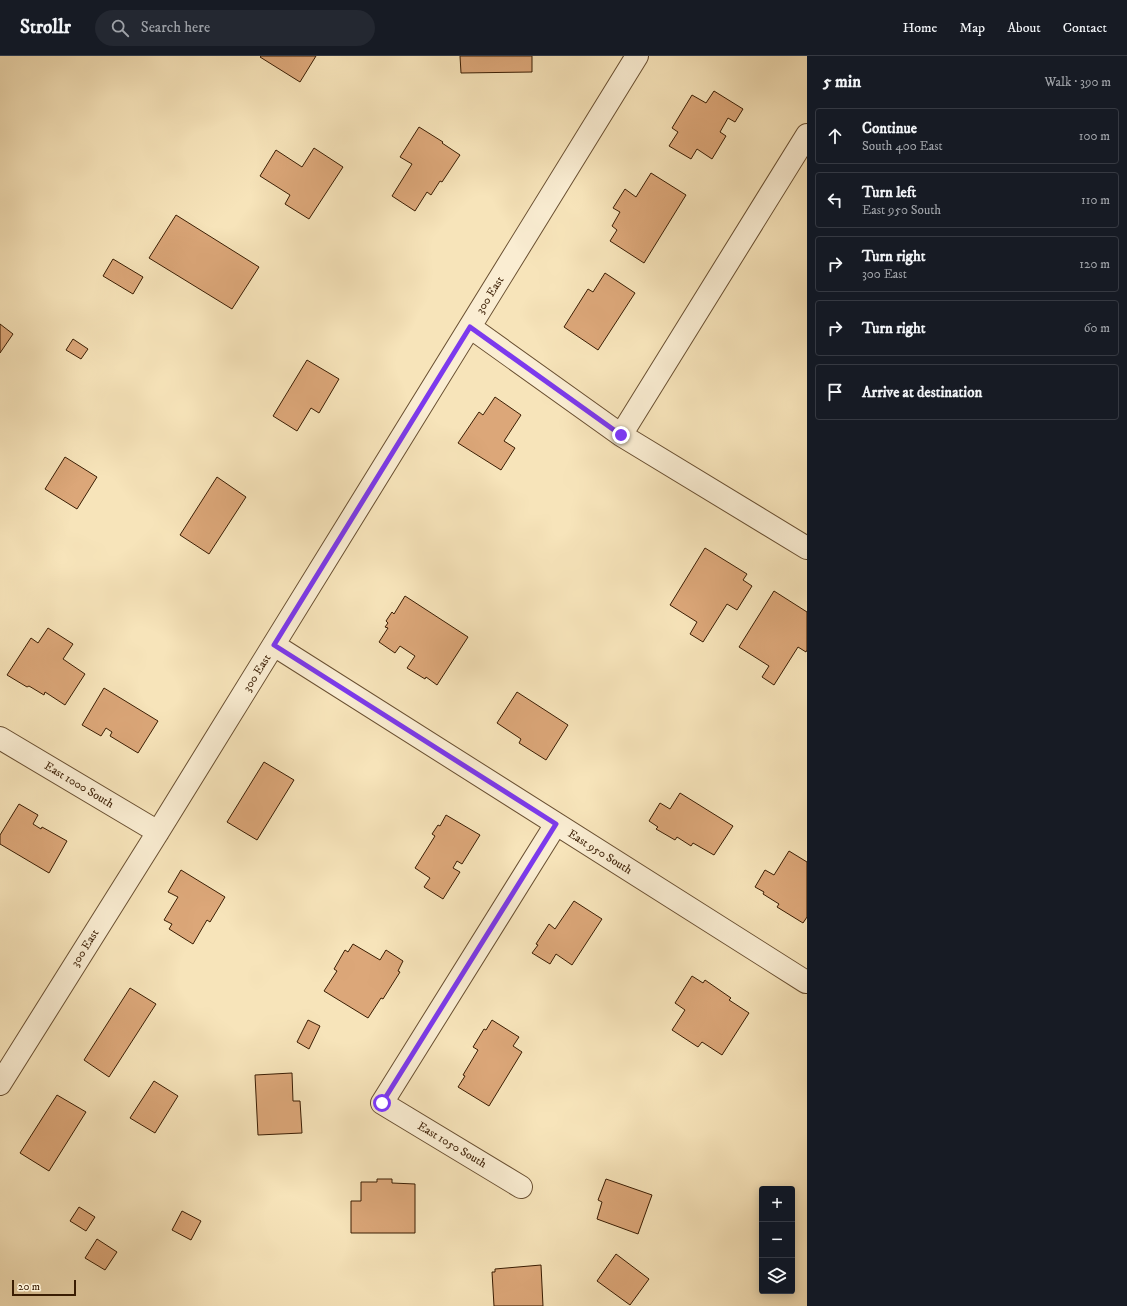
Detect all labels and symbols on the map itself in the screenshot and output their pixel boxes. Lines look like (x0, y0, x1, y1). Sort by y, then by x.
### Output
street label: 300 East (473, 273, 507, 317)
route end (612, 426, 630, 444)
street label: 300 East (240, 651, 274, 695)
street label: East 1000 South (42, 758, 117, 812)
street label: East 950 South (565, 826, 636, 878)
street label: 300 East (68, 926, 102, 970)
route start (373, 1094, 391, 1112)
street label: East 1050 South (415, 1119, 490, 1172)
scale bar (12, 1278, 76, 1297)

